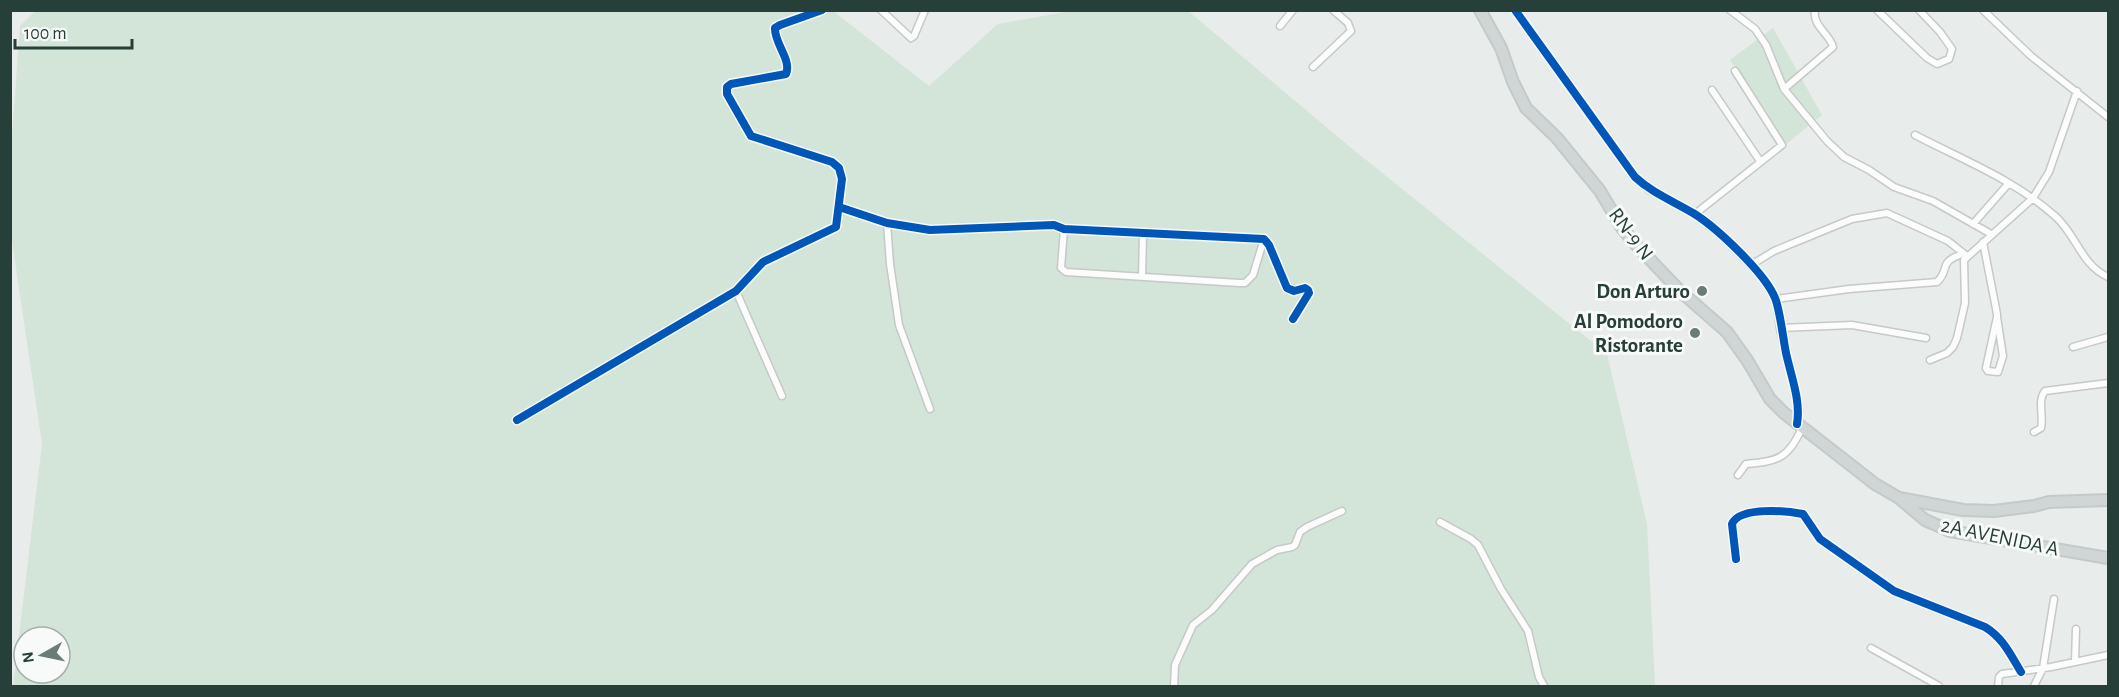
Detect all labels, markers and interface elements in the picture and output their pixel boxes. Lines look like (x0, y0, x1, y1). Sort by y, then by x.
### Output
scale bar (15, 12, 132, 50)
text: 100 m (24, 25, 67, 43)
street label: RN-9 N (1605, 204, 1657, 264)
place label: Don Arturo (1596, 281, 1690, 302)
marker: Don Arturo (1695, 284, 1709, 298)
place label: Al Pomodoro Ristorante (1574, 311, 1683, 356)
marker: Al Pomodoro Ristorante (1688, 326, 1702, 340)
street label: 2A AVENIDA A (1939, 514, 2061, 560)
north arrow (12, 625, 72, 685)
text: N (19, 650, 37, 664)

